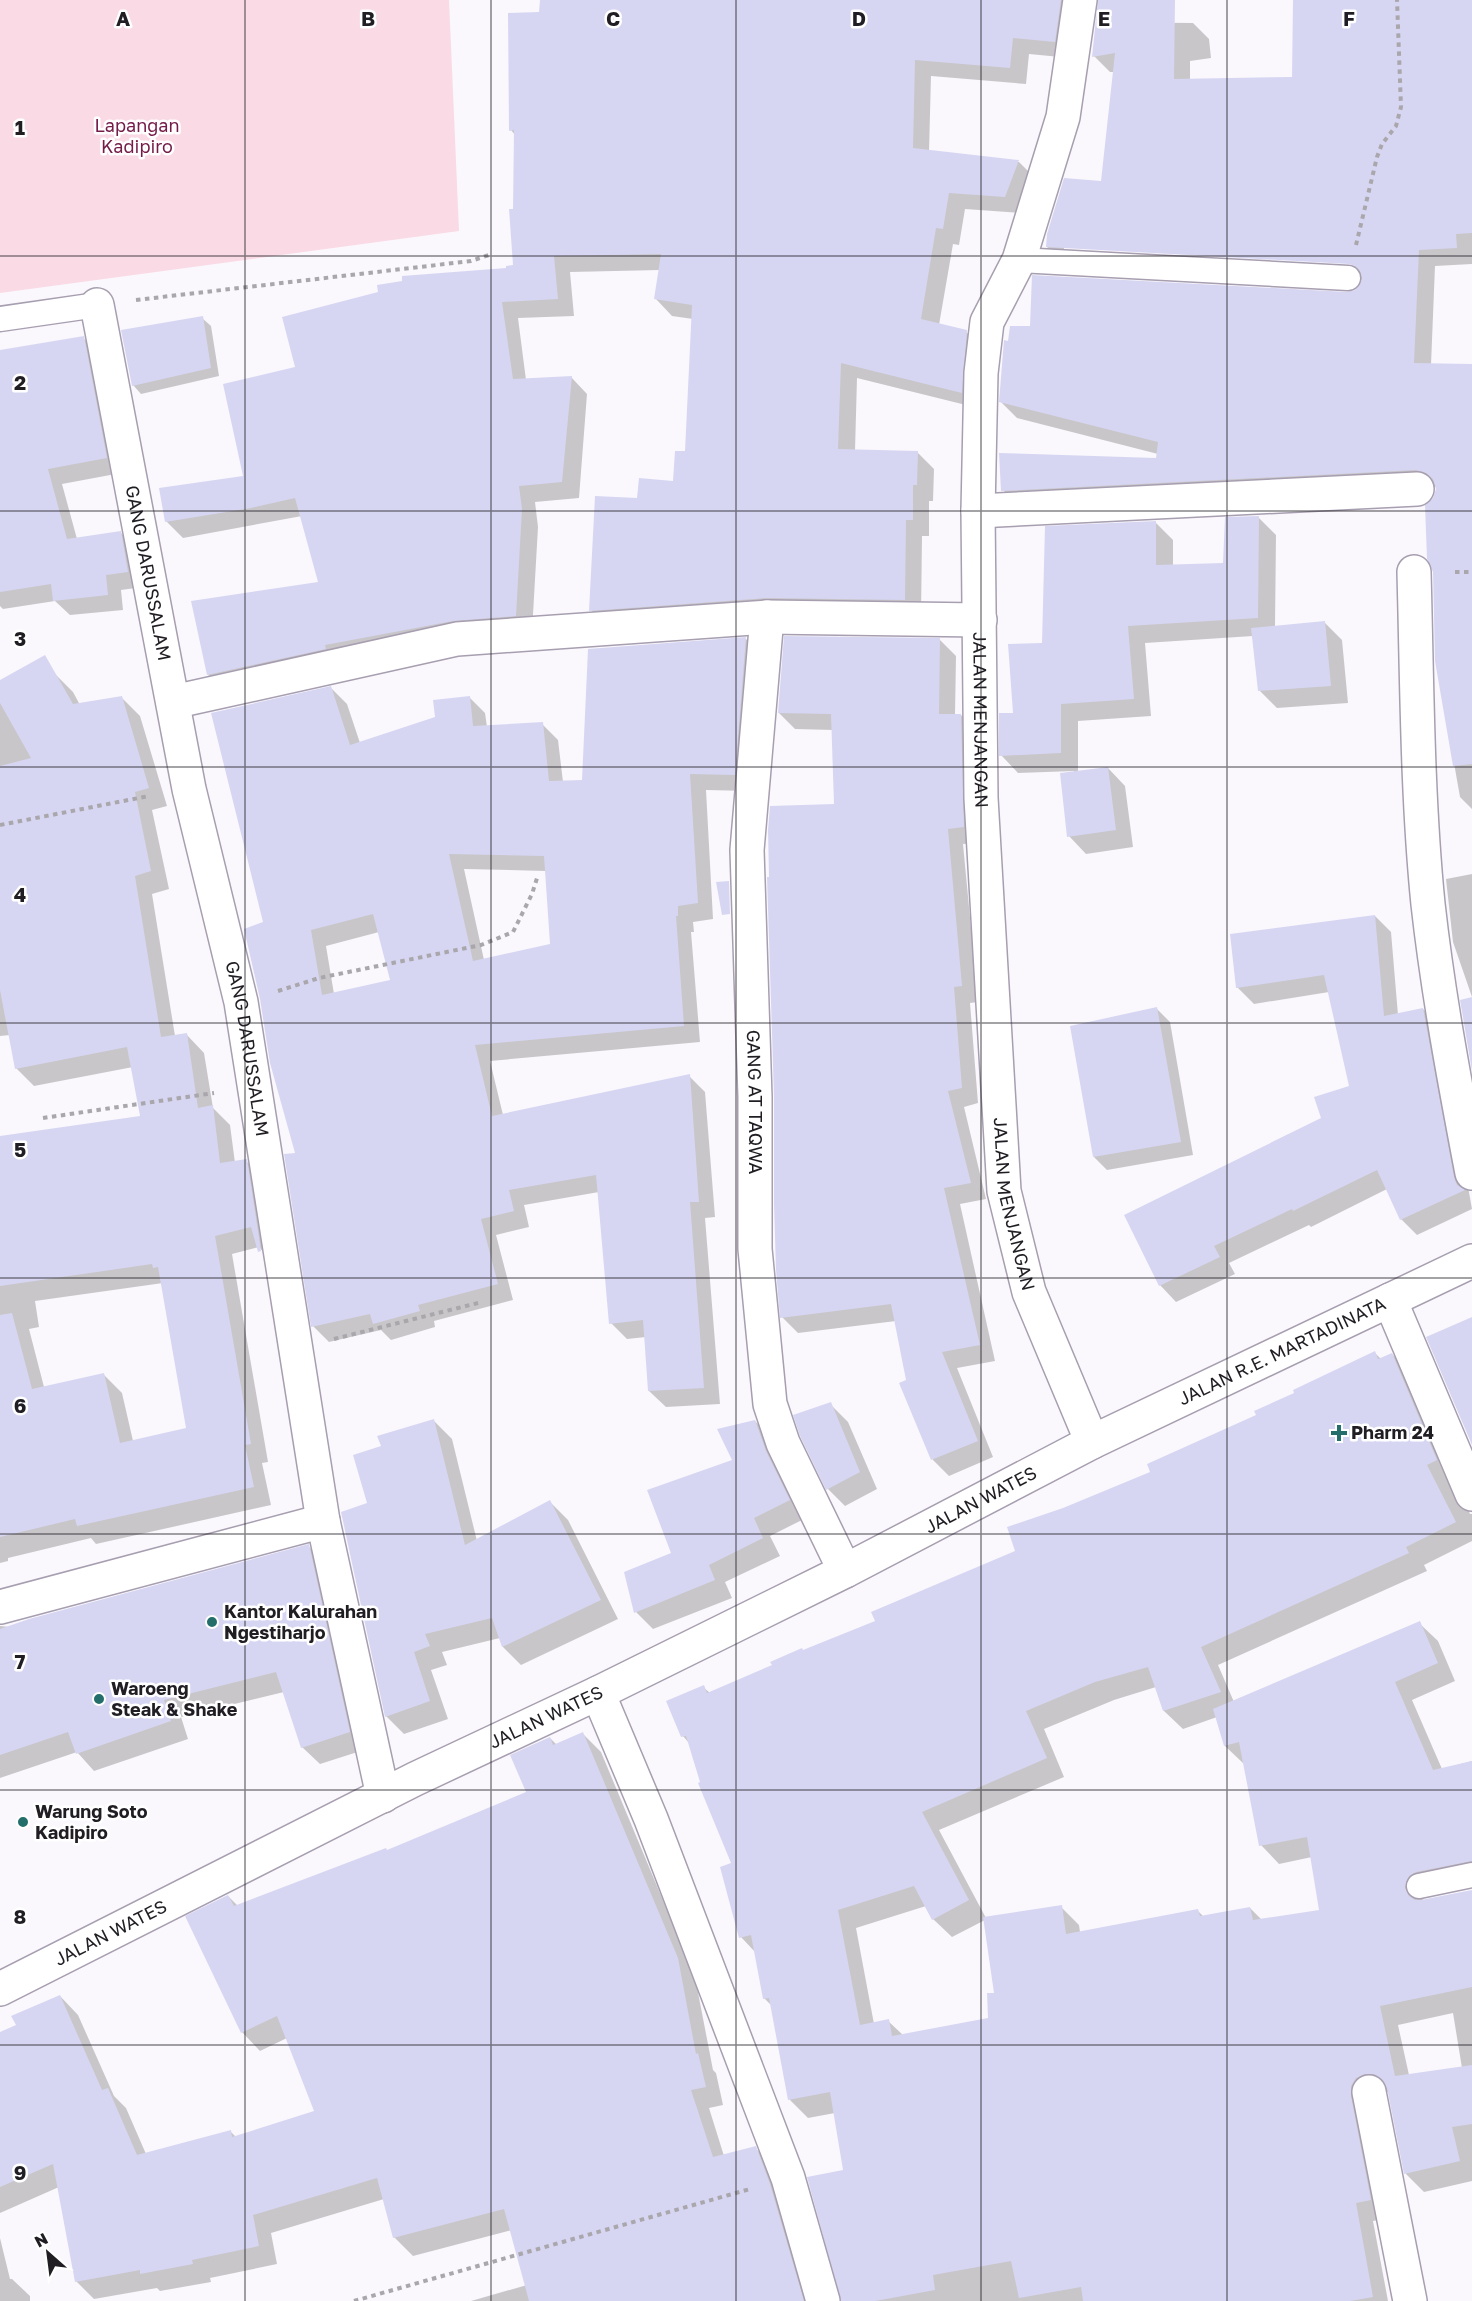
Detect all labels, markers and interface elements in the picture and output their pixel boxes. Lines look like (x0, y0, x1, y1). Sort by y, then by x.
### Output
text: A (116, 6, 130, 30)
text: B (361, 6, 375, 30)
text: C (606, 6, 620, 30)
text: D (852, 6, 866, 30)
text: E (1098, 6, 1110, 30)
text: F (1343, 6, 1355, 30)
park label: Lapangan Kadipiro (94, 114, 180, 157)
text: 1 (15, 115, 25, 139)
text: 2 (14, 370, 26, 394)
street label: GANG DARUSSALAM (122, 483, 176, 663)
text: 3 (14, 626, 26, 650)
street label: JALAN MENJANGAN (969, 632, 994, 809)
text: 4 (14, 882, 26, 906)
street label: GANG DARUSSALAM (221, 958, 274, 1138)
street label: GANG AT TAQWA (743, 1029, 767, 1174)
street label: JALAN MENJANGAN (990, 1117, 1040, 1293)
text: 5 (14, 1137, 26, 1161)
street label: JALAN R.E. MARTADINATA (1174, 1292, 1389, 1409)
text: 6 (14, 1393, 26, 1417)
place label: Pharm 24 (1351, 1421, 1434, 1443)
marker: Pharm 24 (1332, 1426, 1346, 1440)
street label: JALAN WATES (921, 1461, 1040, 1537)
place label: Kantor Kalurahan Ngestiharjo (224, 1600, 377, 1643)
marker: Kantor Kalurahan Ngestiharjo (205, 1615, 219, 1629)
text: 7 (15, 1649, 26, 1673)
place label: Waroeng Steak & Shake (111, 1677, 238, 1720)
street label: JALAN WATES (485, 1680, 606, 1753)
marker: Waroeng Steak & Shake (92, 1692, 106, 1706)
place label: Warung Soto Kadipiro (35, 1800, 148, 1843)
marker: Warung Soto Kadipiro (16, 1815, 30, 1829)
street label: JALAN WATES (50, 1895, 170, 1970)
text: 8 (14, 1904, 26, 1928)
text: 9 (14, 2160, 26, 2184)
north arrow (18, 2223, 78, 2283)
text: N (31, 2228, 51, 2251)

